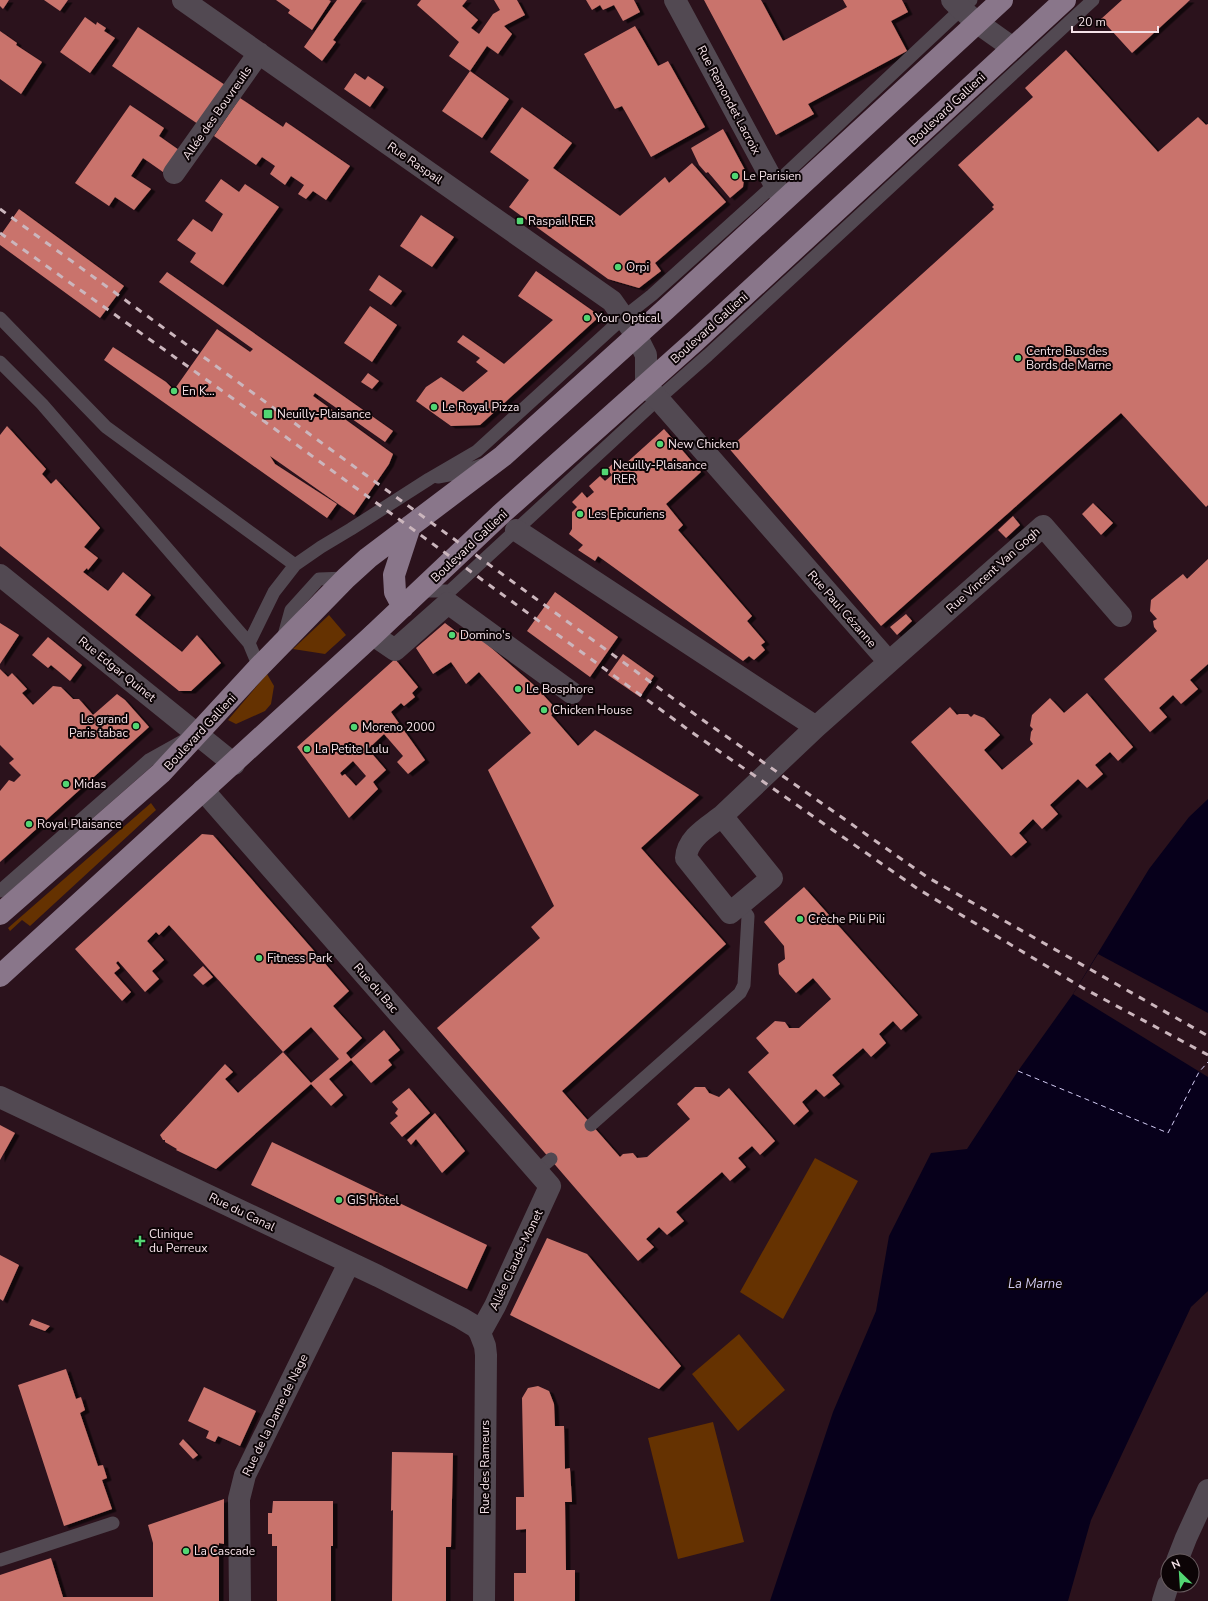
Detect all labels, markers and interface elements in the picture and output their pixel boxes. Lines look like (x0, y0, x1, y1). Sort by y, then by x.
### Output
scale bar (1072, 8, 1158, 34)
text: 20 m (1078, 14, 1106, 30)
street label: Rue Remondet Lacroix (693, 43, 765, 158)
street label: Allée des Bouvreuils (179, 63, 256, 163)
street label: Boulevard Gallieni (905, 69, 989, 149)
street label: Rue Raspail (384, 138, 446, 188)
place label: Le Parisien (743, 168, 801, 184)
marker: Le Parisien (730, 171, 740, 181)
place label: Raspail RER (528, 213, 594, 229)
marker: Raspail RER (515, 216, 525, 226)
place label: Orpi (626, 259, 649, 275)
marker: Orpi (613, 262, 623, 272)
street label: Boulevard Gallieni (667, 289, 751, 367)
place label: Your Optical (594, 310, 661, 326)
marker: Your Optical (582, 313, 592, 323)
place label: Centre Bus des Bords de Marne (1026, 343, 1111, 373)
marker: Centre Bus des Bords de Marne (1013, 353, 1023, 363)
place label: En K... (182, 383, 215, 399)
marker: En K... (169, 386, 179, 396)
place label: Le Royal Pizza (442, 399, 519, 415)
marker: Le Royal Pizza (429, 402, 439, 412)
place label: Neuilly-Plaisance (277, 406, 371, 422)
marker: Neuilly-Plaisance (262, 408, 274, 420)
place label: New Chicken (668, 436, 739, 452)
marker: New Chicken (655, 439, 665, 449)
place label: Neuilly-Plaisance RER (613, 457, 707, 487)
marker: Neuilly-Plaisance RER (600, 467, 610, 477)
street label: Boulevard Gallieni (427, 506, 511, 586)
place label: Les Epicuriens (588, 506, 665, 522)
marker: Les Epicuriens (575, 509, 585, 519)
street label: Rue Vincent Van Gogh (943, 524, 1043, 616)
street label: Rue Paul Cézanne (804, 567, 880, 651)
place label: Domino's (460, 627, 511, 643)
marker: Domino's (447, 630, 457, 640)
street label: Rue Edgar Quinet (75, 633, 160, 706)
place label: Le Bosphore (526, 681, 594, 697)
marker: Le Bosphore (513, 684, 523, 694)
street label: Boulevard Gallieni (160, 690, 240, 774)
place label: Chicken House (552, 702, 632, 718)
marker: Chicken House (539, 705, 549, 715)
place label: Le grand Paris tabac (69, 711, 128, 741)
place label: Moreno 2000 (362, 719, 435, 735)
marker: Le grand Paris tabac (131, 721, 141, 731)
marker: Moreno 2000 (349, 722, 359, 732)
place label: La Petite Lulu (315, 741, 389, 757)
marker: La Petite Lulu (302, 744, 312, 754)
place label: Midas (74, 776, 106, 792)
marker: Midas (61, 779, 71, 789)
place label: Royal Plaisance (37, 816, 122, 832)
marker: Royal Plaisance (24, 819, 34, 829)
place label: Crèche Pili Pili (808, 911, 885, 927)
marker: Crèche Pili Pili (795, 914, 805, 924)
place label: Fitness Park (267, 950, 333, 966)
marker: Fitness Park (254, 953, 264, 963)
street label: Rue du Bac (350, 960, 402, 1017)
street label: Rue du Canal (206, 1189, 278, 1235)
place label: GIS Hotel (347, 1192, 400, 1208)
marker: GIS Hotel (334, 1195, 344, 1205)
street label: Allée Claude-Monet (486, 1206, 547, 1313)
place label: Clinique du Perreux (149, 1226, 208, 1256)
marker: Clinique du Perreux (134, 1235, 146, 1247)
water label: La Marne (1008, 1275, 1062, 1293)
street label: Rue de la Dame de Nage (238, 1351, 312, 1479)
street label: Rue des Rameurs (477, 1420, 493, 1514)
place label: La Cascade (194, 1543, 255, 1559)
marker: La Cascade (181, 1546, 191, 1556)
north arrow (1160, 1553, 1200, 1593)
text: N (1169, 1556, 1183, 1573)

